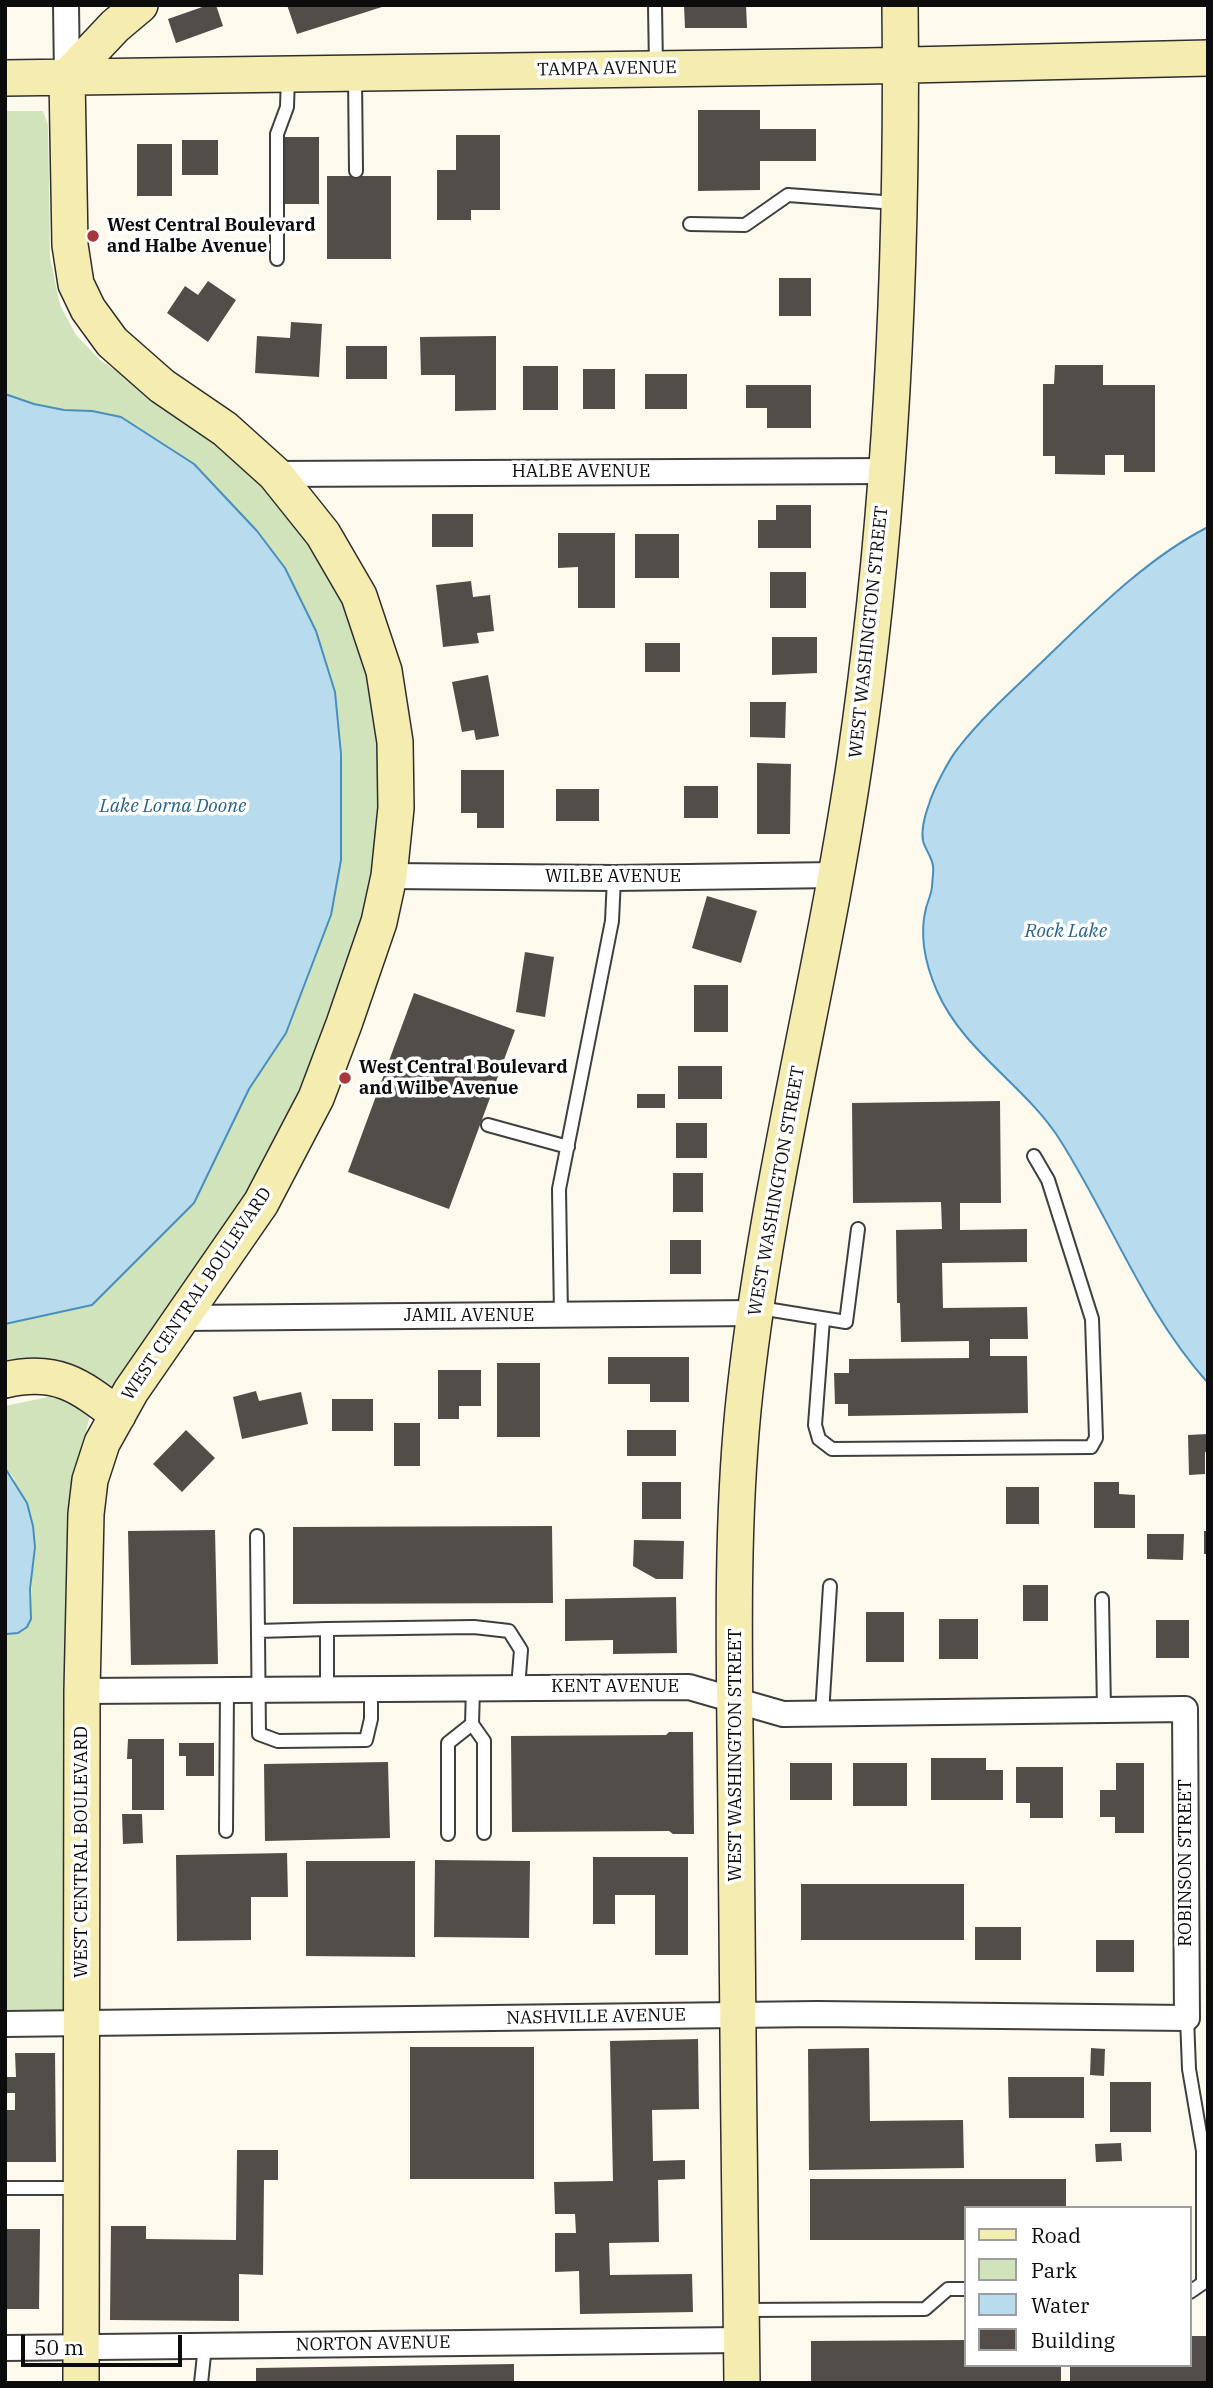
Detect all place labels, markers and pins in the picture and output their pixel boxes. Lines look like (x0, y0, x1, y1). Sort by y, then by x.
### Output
place label: West Central Boulevard and Halbe Avenue (107, 215, 316, 258)
marker: West Central Boulevard and Halbe Avenue (85, 228, 101, 244)
place label: West Central Boulevard and Wilbe Avenue (359, 1057, 568, 1100)
marker: West Central Boulevard and Wilbe Avenue (337, 1070, 353, 1086)

